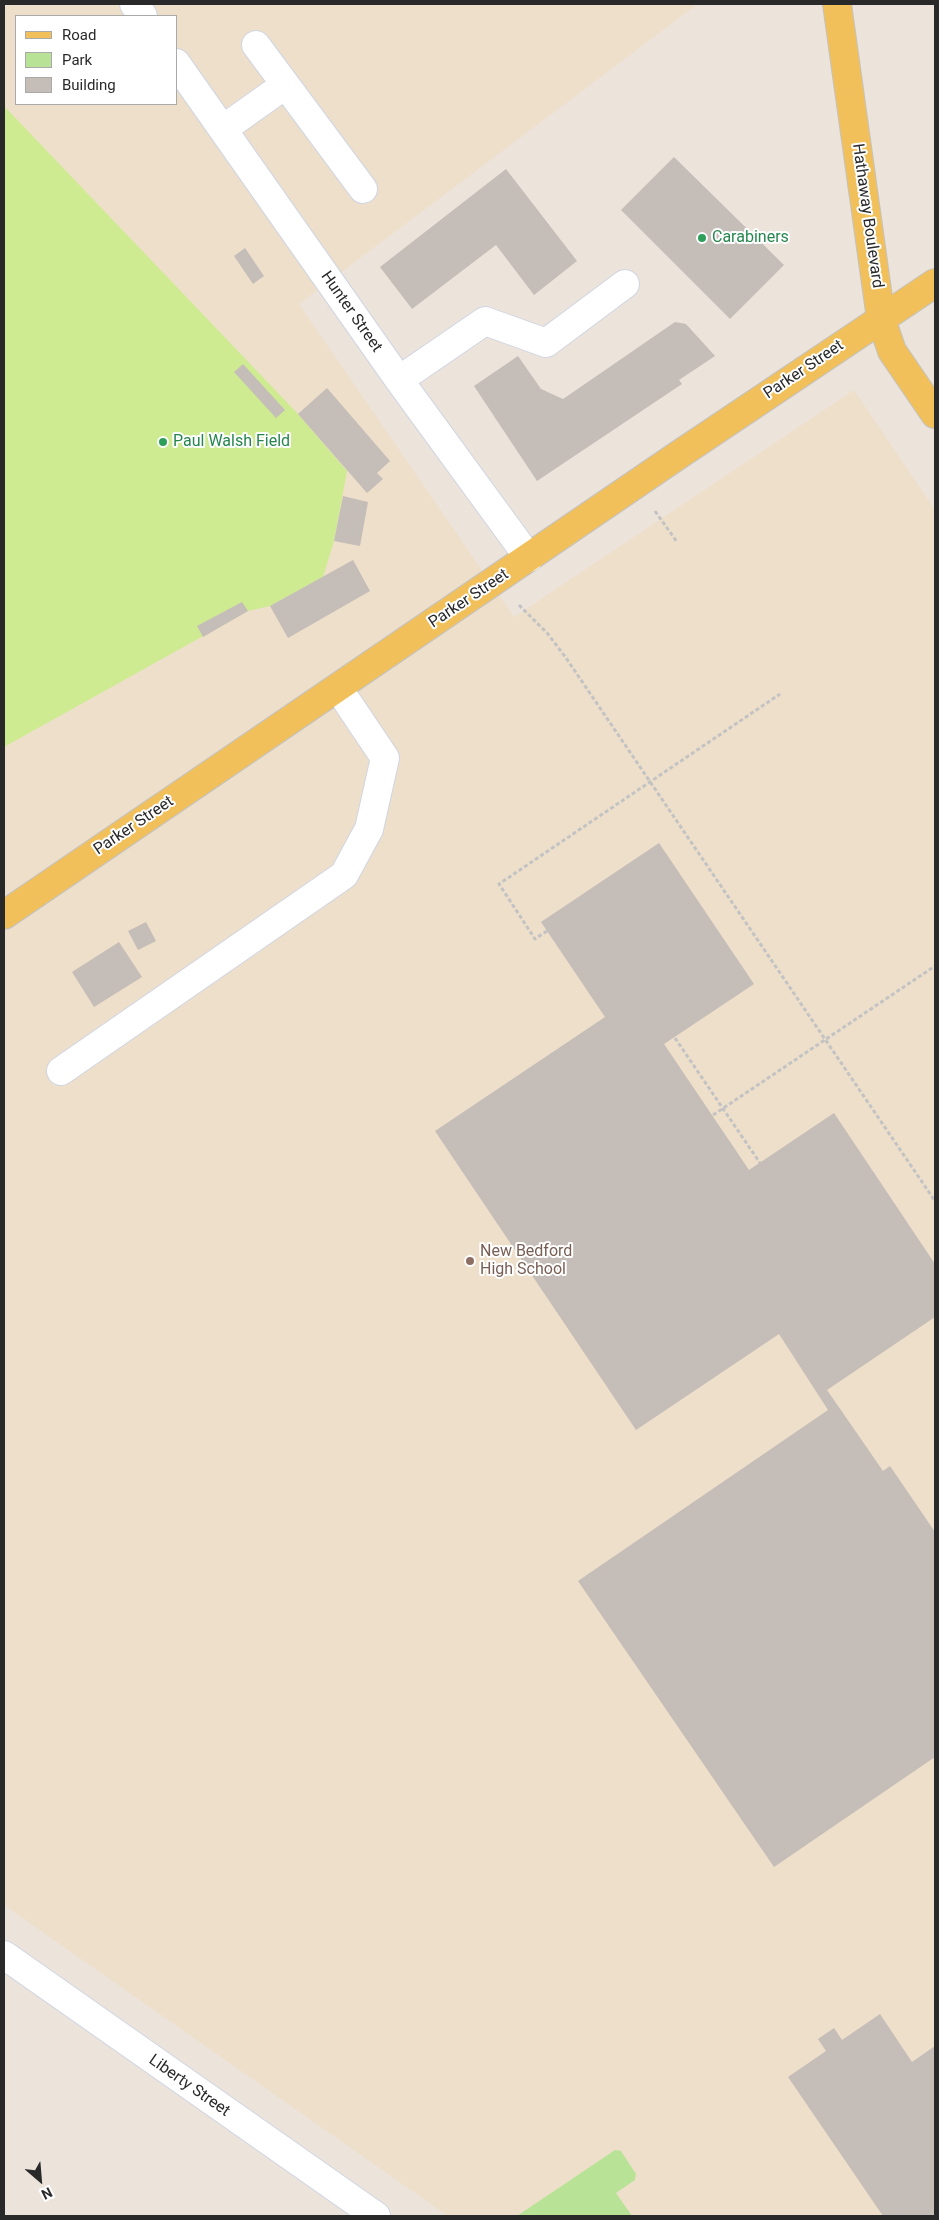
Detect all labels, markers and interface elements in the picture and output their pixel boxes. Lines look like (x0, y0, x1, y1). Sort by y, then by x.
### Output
legend (15, 15, 178, 105)
text: Road (62, 26, 96, 44)
text: Park (62, 51, 92, 69)
text: Building (62, 76, 116, 94)
street label: Hathaway Boulevard (847, 142, 887, 290)
place label: Carabiners (712, 228, 789, 248)
marker: Carabiners (696, 232, 708, 244)
street label: Hunter Street (316, 268, 386, 356)
street label: Parker Street (760, 336, 848, 404)
place label: Paul Walsh Field (173, 432, 290, 452)
marker: Paul Walsh Field (157, 436, 169, 448)
street label: Parker Street (425, 565, 513, 633)
street label: Parker Street (90, 792, 178, 860)
place label: New Bedford High School (480, 1242, 572, 1280)
marker: New Bedford High School (464, 1255, 476, 1267)
street label: Liberty Street (145, 2051, 233, 2121)
north arrow (15, 2155, 65, 2205)
text: N (39, 2184, 55, 2203)

